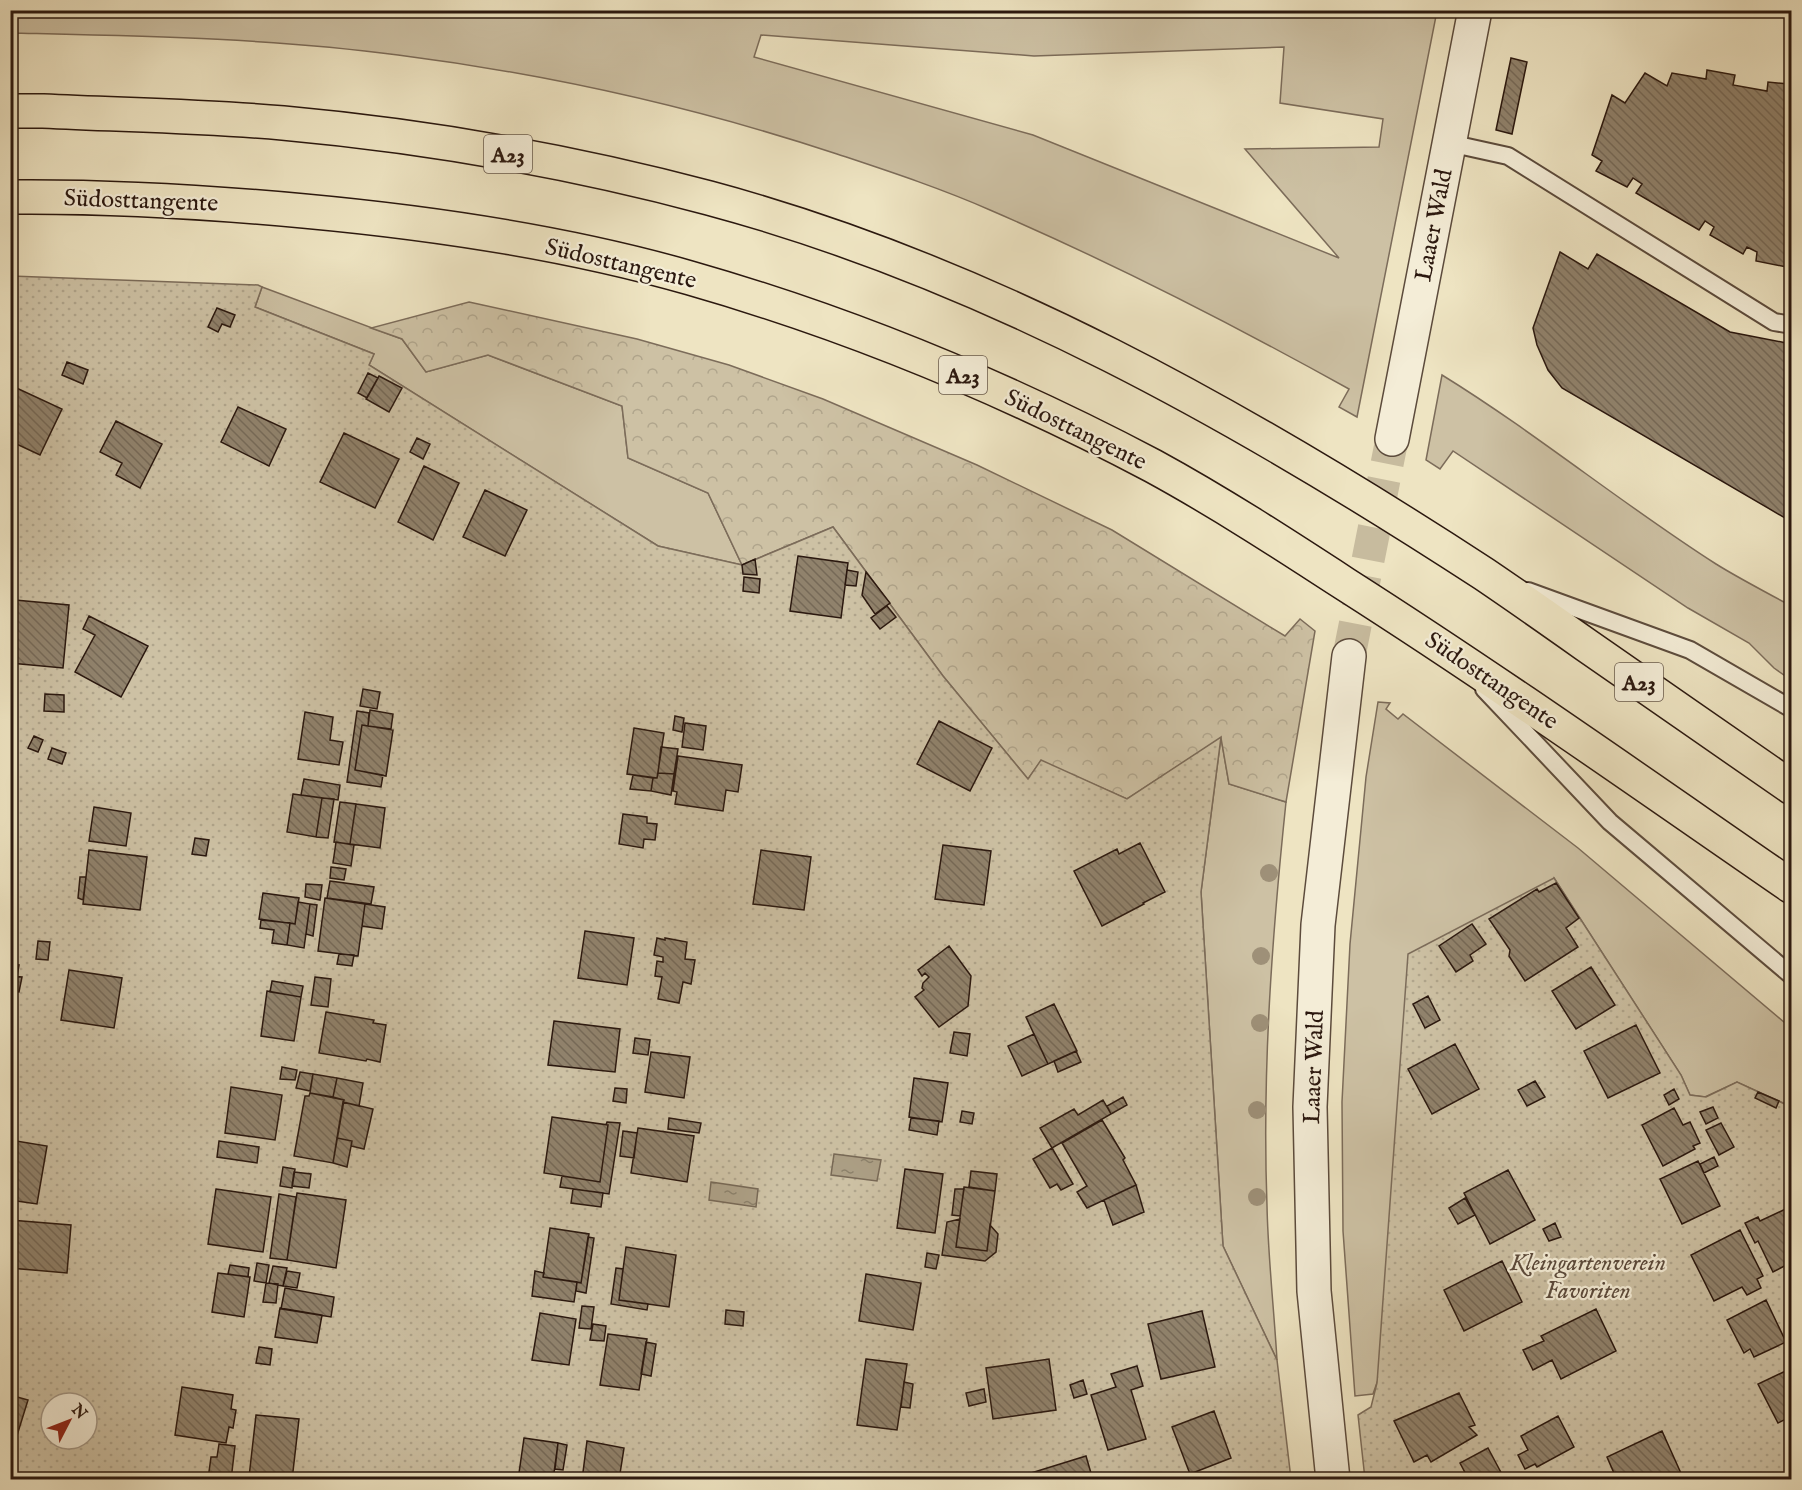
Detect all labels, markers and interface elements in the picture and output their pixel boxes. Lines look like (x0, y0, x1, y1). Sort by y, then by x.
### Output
road number: A23 (484, 135, 532, 173)
street label: Laaer Wald (1408, 166, 1461, 284)
street label: Südosttangente (63, 183, 219, 220)
street label: Südosttangente (542, 232, 699, 297)
road number: A23 (939, 356, 987, 394)
street label: Südosttangente (999, 383, 1152, 478)
street label: Südosttangente (1418, 625, 1564, 737)
road number: A23 (1615, 663, 1663, 701)
street label: Laaer Wald (1297, 1009, 1332, 1125)
park label: Kleingartenverein Favoriten (1509, 1248, 1666, 1307)
north arrow (39, 1391, 99, 1451)
text: N (66, 1400, 91, 1424)

